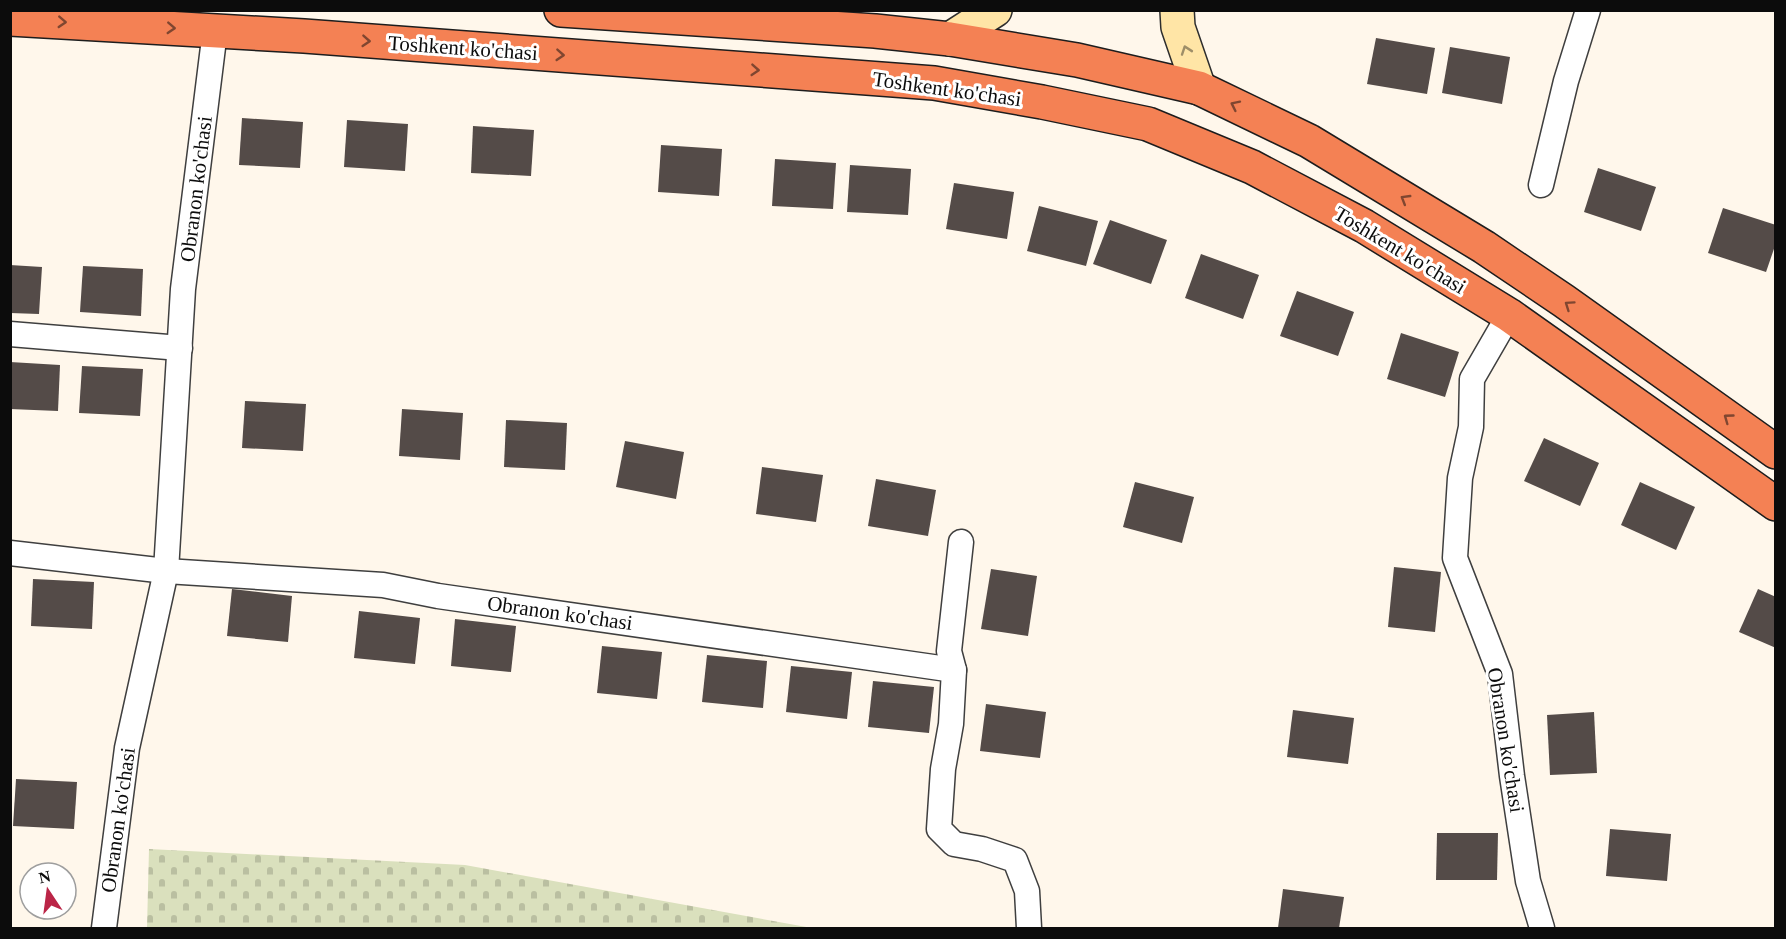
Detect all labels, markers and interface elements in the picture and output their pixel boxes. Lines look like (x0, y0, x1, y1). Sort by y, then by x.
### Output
one-way arrow (57, 15, 66, 28)
one-way arrow (167, 21, 176, 34)
street label: Toshkent ko'chasi (387, 31, 539, 65)
one-way arrow (361, 34, 370, 47)
one-way arrow (1180, 45, 1193, 56)
one-way arrow (556, 48, 565, 61)
one-way arrow (750, 63, 759, 76)
street label: Toshkent ko'chasi (871, 67, 1023, 111)
one-way arrow (1230, 101, 1241, 113)
street label: Obranon ko'chasi (175, 115, 217, 263)
one-way arrow (1401, 195, 1411, 207)
street label: Toshkent ko'chasi (1330, 201, 1471, 299)
one-way arrow (1565, 301, 1576, 312)
one-way arrow (1723, 415, 1734, 426)
street label: Obranon ko'chasi (486, 591, 634, 635)
street label: Obranon ko'chasi (1483, 666, 1529, 814)
street label: Obranon ko'chasi (96, 746, 140, 894)
north arrow (18, 861, 78, 921)
text: N (37, 867, 53, 886)

